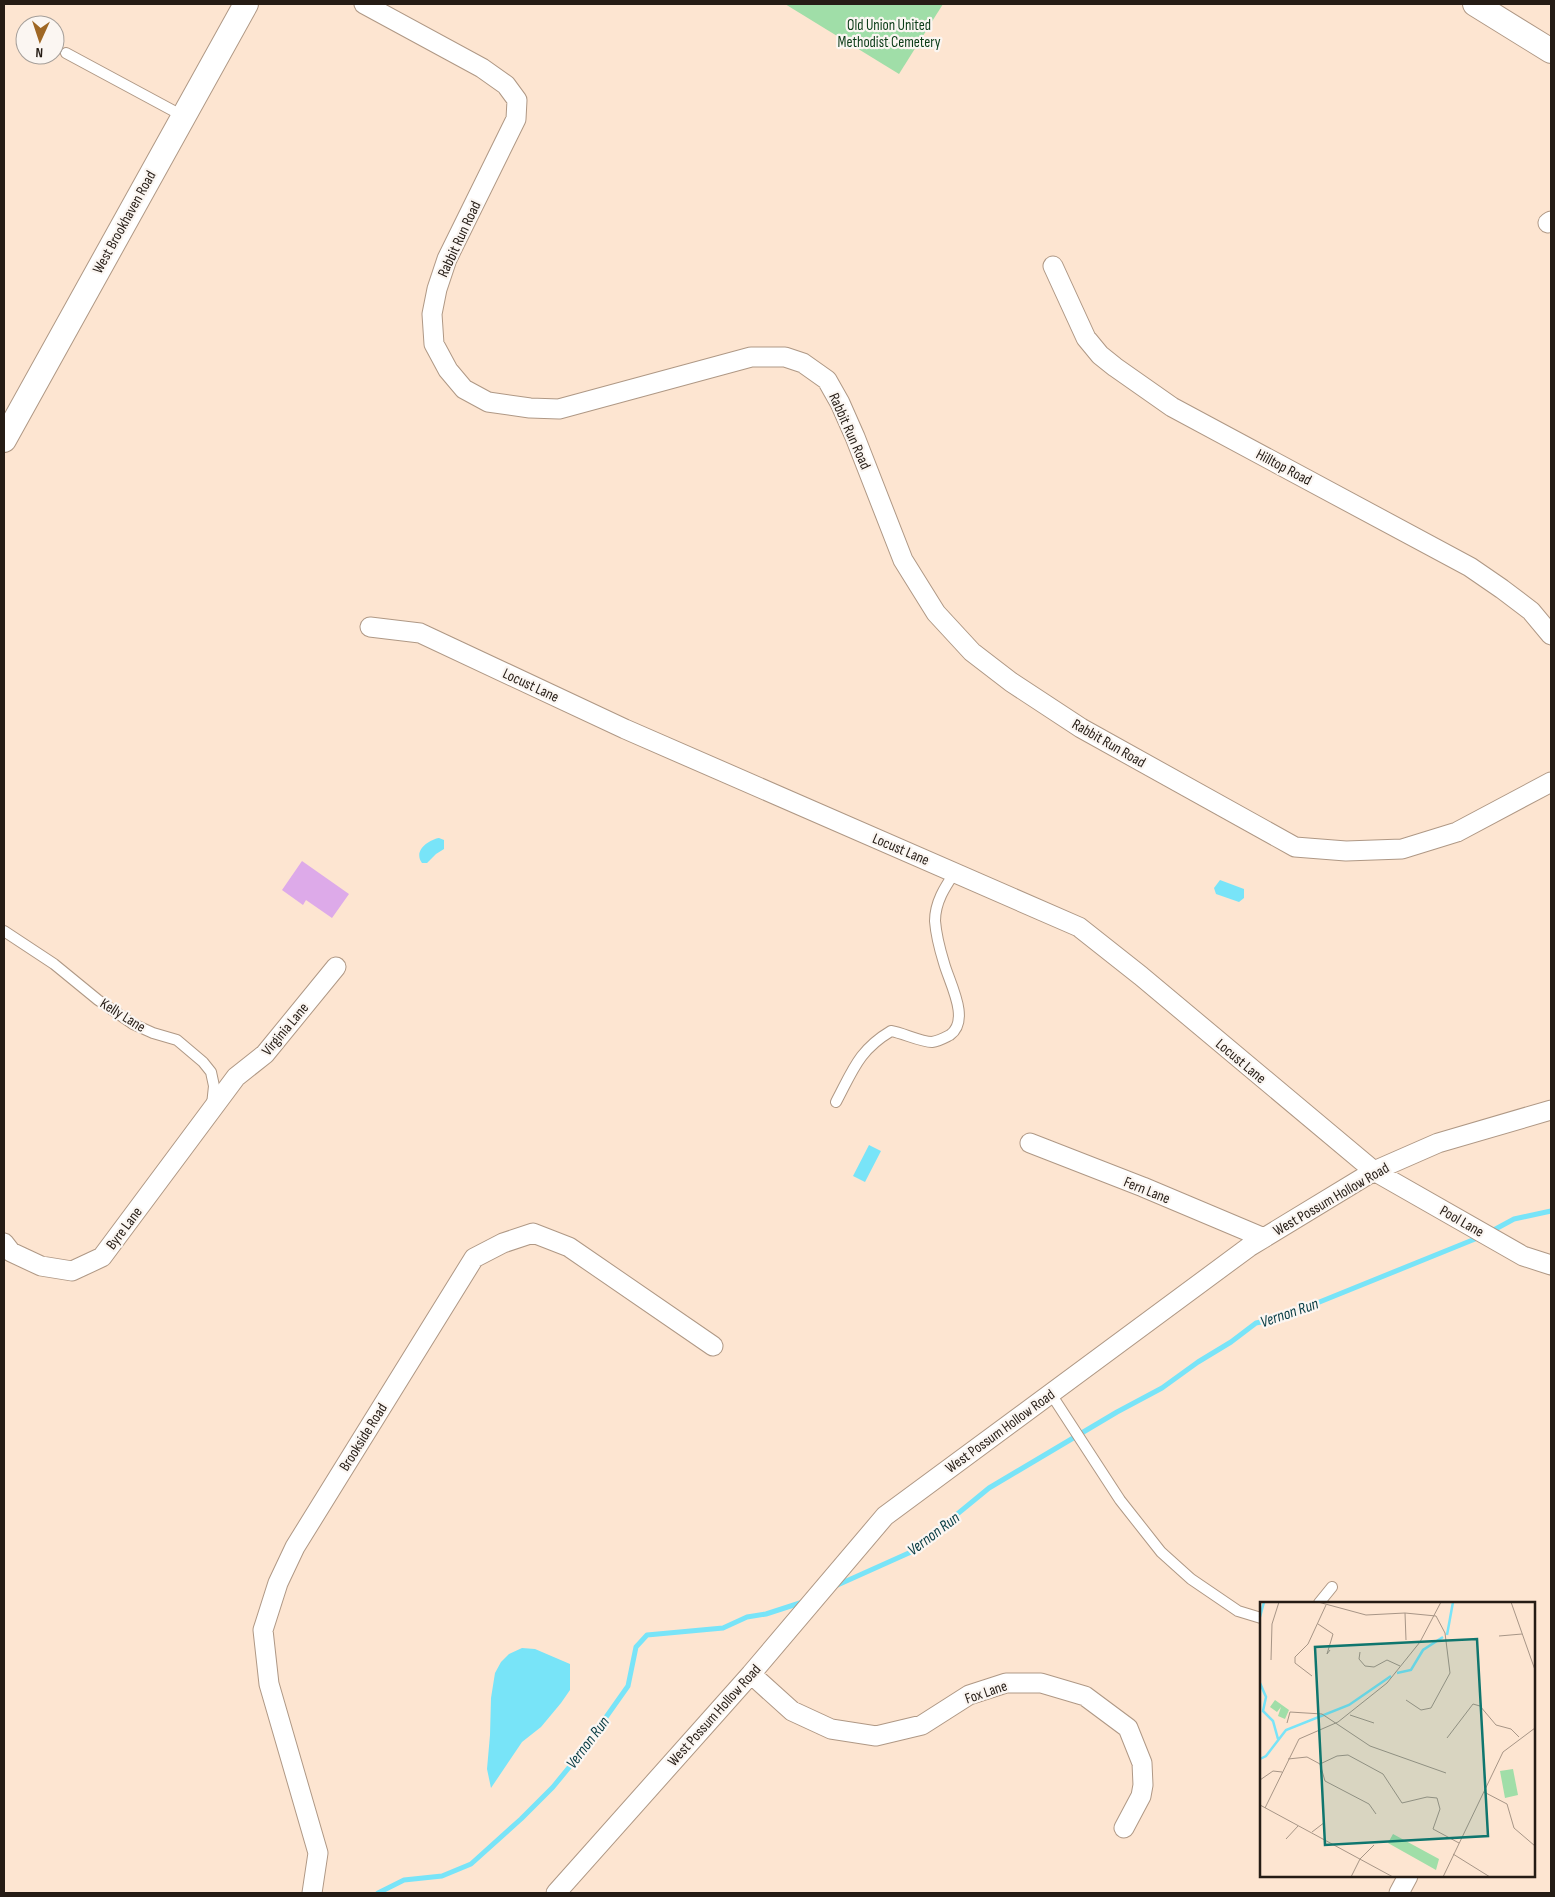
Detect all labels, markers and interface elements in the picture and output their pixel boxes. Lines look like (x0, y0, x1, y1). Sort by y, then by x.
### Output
north arrow (15, 15, 65, 65)
park label: Old Union United Methodist Cemetery (838, 16, 941, 52)
text: N (35, 44, 44, 61)
street label: West Brookhaven Road (88, 168, 160, 277)
street label: Rabbit Run Road (434, 198, 485, 280)
street label: Rabbit Run Road (824, 390, 875, 472)
street label: Hilltop Road (1253, 445, 1315, 490)
street label: Locust Lane (500, 664, 562, 707)
street label: Rabbit Run Road (1069, 715, 1149, 772)
street label: Locust Lane (869, 829, 932, 870)
street label: Kelly Lane (96, 994, 149, 1037)
street label: Virginia Lane (258, 999, 313, 1060)
street label: Locust Lane (1212, 1035, 1270, 1088)
street label: West Possum Hollow Road (1270, 1159, 1393, 1240)
street label: Fern Lane (1121, 1173, 1173, 1208)
street label: Pool Lane (1436, 1201, 1487, 1242)
street label: Byre Lane (102, 1203, 147, 1253)
water label: Vernon Run (1258, 1295, 1321, 1332)
street label: West Possum Hollow Road (942, 1385, 1059, 1478)
street label: Brookside Road (335, 1400, 392, 1475)
water label: Vernon Run (904, 1508, 964, 1560)
inset map (1260, 1602, 1535, 1877)
street label: West Possum Hollow Road (664, 1660, 765, 1770)
street label: Fox Lane (963, 1676, 1010, 1709)
water label: Vernon Run (562, 1713, 614, 1773)

